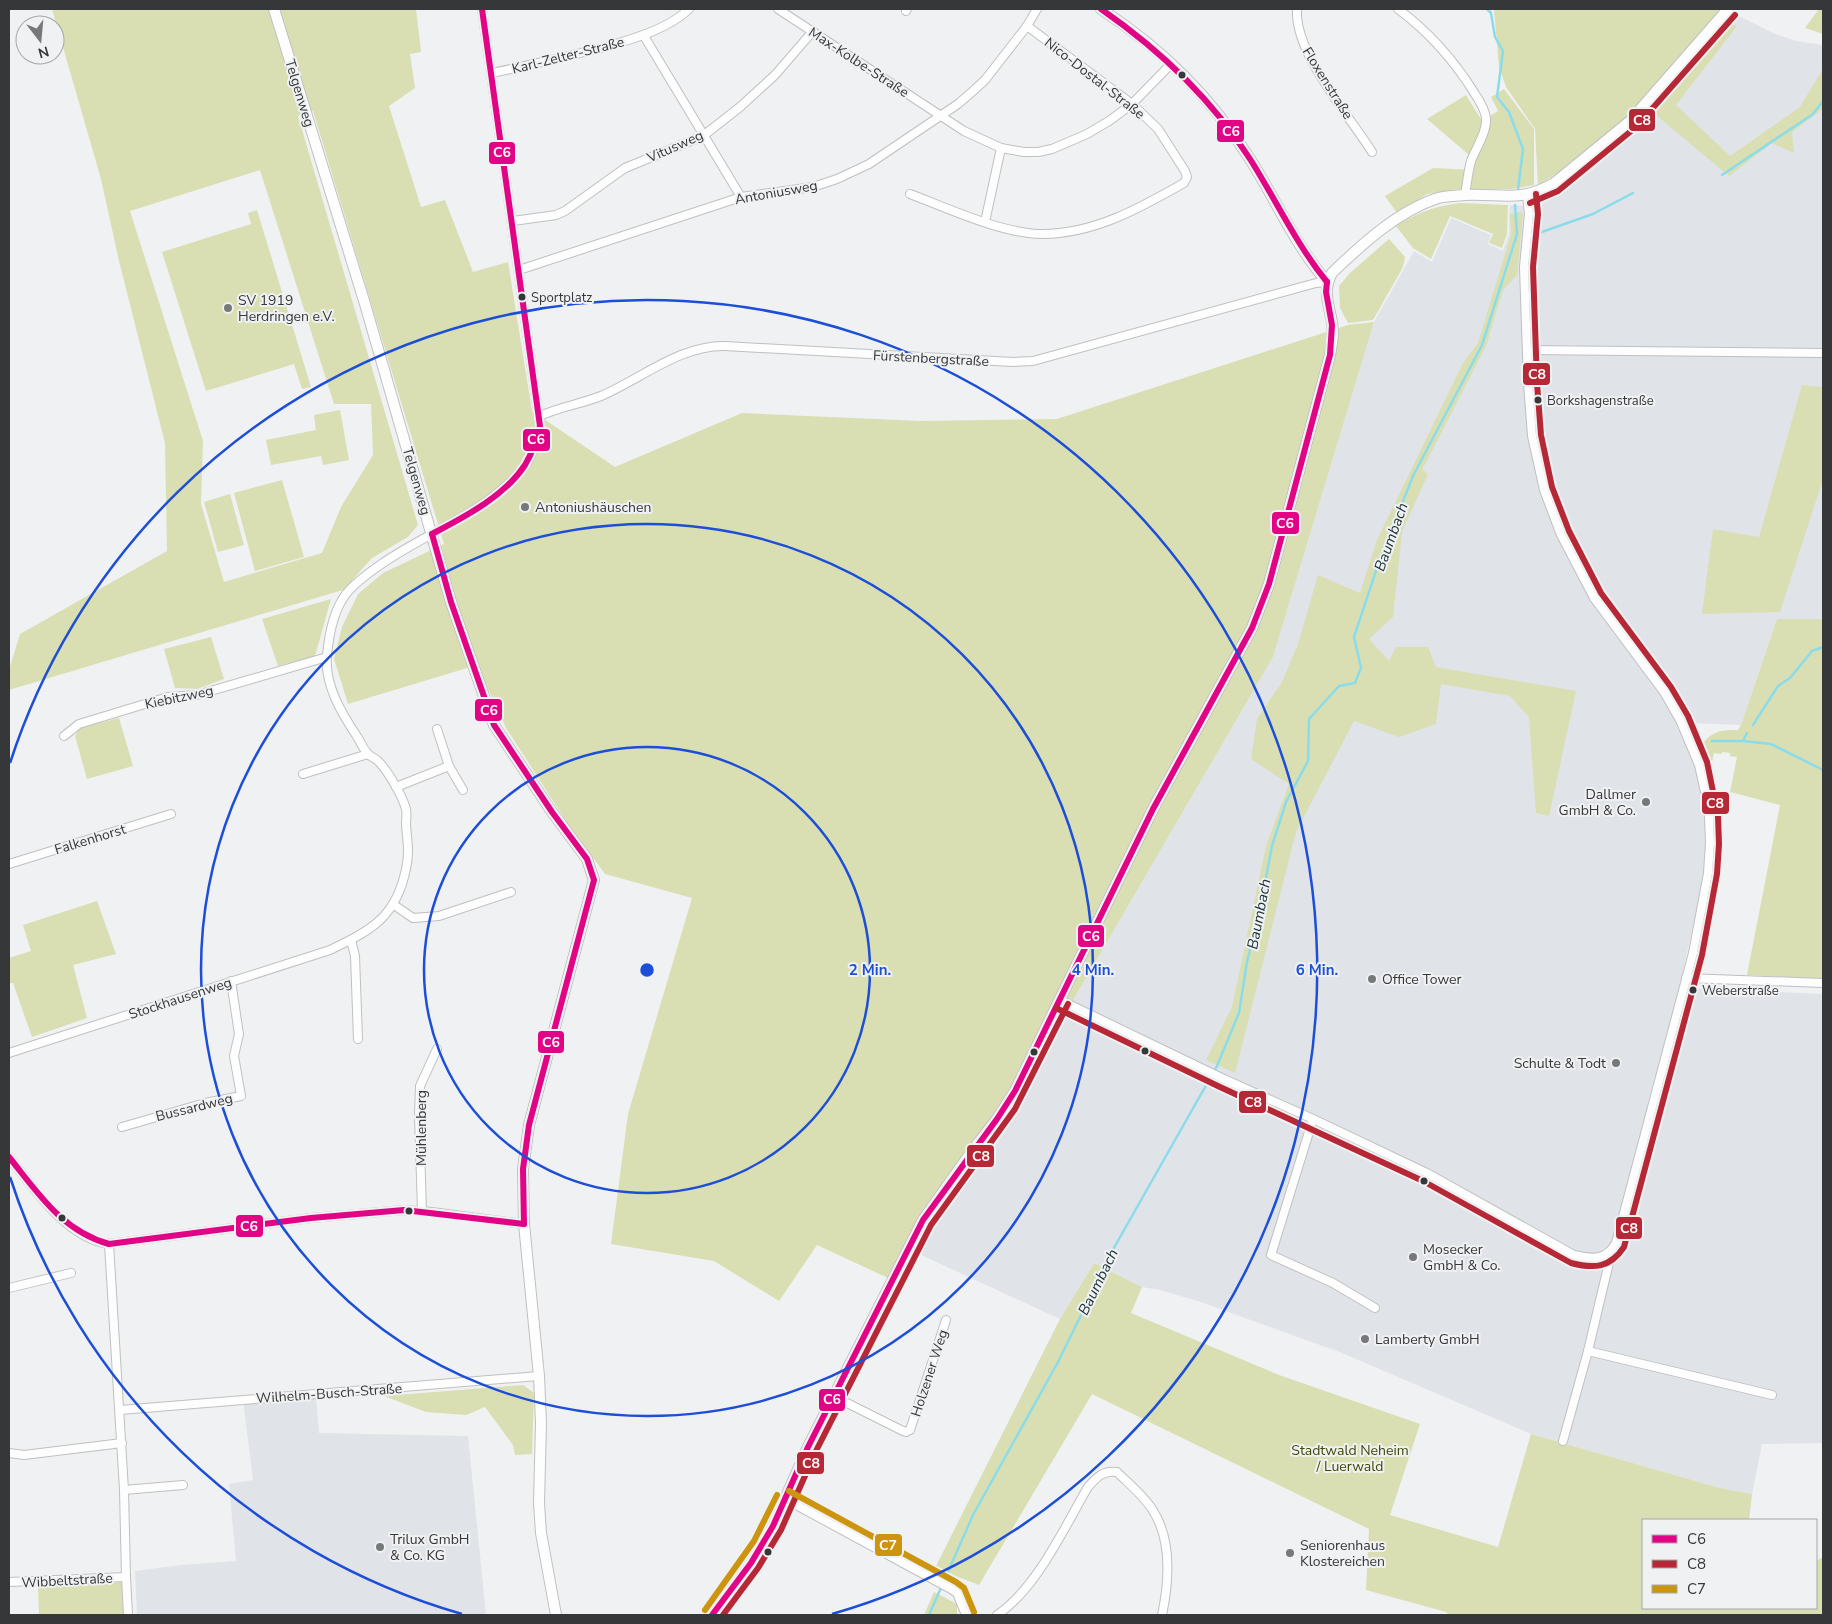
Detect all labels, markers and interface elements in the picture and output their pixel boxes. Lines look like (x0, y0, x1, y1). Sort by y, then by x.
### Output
north arrow (15, 15, 65, 65)
street label: Max-Kolbe-Straße (805, 23, 913, 102)
street label: Karl-Zelter-Straße (510, 32, 626, 79)
street label: Nico-Dostal-Straße (1041, 33, 1149, 124)
text: N (36, 41, 51, 63)
street label: Floxenstraße (1298, 43, 1357, 123)
street label: Telgenweg (280, 57, 319, 129)
unlabelled marker (1177, 70, 1187, 80)
line badge: C8 (1628, 108, 1656, 132)
text: C8 (1633, 111, 1651, 130)
line badge: C6 (1216, 119, 1245, 143)
text: C6 (1222, 122, 1240, 141)
street label: Vitusweg (643, 126, 706, 168)
line badge: C6 (488, 141, 516, 165)
text: C6 (493, 143, 511, 162)
street label: Antoniusweg (733, 176, 819, 209)
place label: Sportplatz (531, 289, 592, 307)
place label: SV 1919 Herdringen e.V. (238, 291, 335, 326)
marker: Sportplatz (517, 292, 527, 302)
marker: SV 1919 Herdringen e.V. (222, 302, 234, 314)
street label: Fürstenbergstraße (873, 346, 989, 371)
line badge: C8 (1522, 362, 1551, 386)
text: C8 (1528, 365, 1546, 384)
place label: Borkshagenstraße (1547, 392, 1654, 410)
marker: Borkshagenstraße (1533, 395, 1543, 405)
line badge: C6 (522, 428, 551, 452)
text: C6 (527, 430, 545, 449)
street label: Telgenweg (398, 445, 435, 517)
place label: Antoniushäuschen (535, 498, 651, 517)
water label: Baumbach (1369, 500, 1413, 574)
marker: Antoniushäuschen (519, 501, 531, 513)
line badge: C6 (1271, 511, 1300, 535)
text: C6 (1276, 514, 1294, 533)
street label: Kiebitzweg (143, 681, 215, 714)
line badge: C6 (474, 698, 503, 722)
text: C6 (480, 701, 498, 720)
place label: Dallmer GmbH & Co. (1559, 785, 1636, 820)
line badge: C8 (1701, 791, 1730, 815)
text: C8 (1706, 794, 1724, 813)
marker: Dallmer GmbH & Co. (1640, 796, 1652, 808)
street label: Falkenhorst (52, 820, 128, 859)
water label: Baumbach (1242, 877, 1276, 951)
line badge: C6 (1077, 924, 1105, 948)
text: C6 (1082, 927, 1100, 946)
text: 2 Min. (849, 960, 891, 980)
text: 4 Min. (1072, 960, 1114, 980)
text: 6 Min. (1296, 960, 1338, 980)
centre of rings (638, 961, 656, 979)
place label: Office Tower (1382, 970, 1462, 989)
street label: Stockhausenweg (126, 973, 234, 1024)
marker: Office Tower (1366, 973, 1378, 985)
place label: Weberstraße (1702, 982, 1779, 1000)
marker: Weberstraße (1688, 985, 1698, 995)
line badge: C6 (537, 1030, 565, 1054)
text: C6 (542, 1033, 560, 1052)
unlabelled marker (1140, 1046, 1150, 1056)
unlabelled marker (1029, 1047, 1039, 1057)
place label: Schulte & Todt (1514, 1054, 1606, 1073)
marker: Schulte & Todt (1610, 1057, 1622, 1069)
street label: Bussardweg (154, 1089, 235, 1126)
street label: Mühlenberg (412, 1090, 431, 1166)
line badge: C8 (1238, 1090, 1267, 1114)
text: C8 (1244, 1093, 1262, 1112)
line badge: C8 (966, 1144, 995, 1168)
text: C8 (972, 1147, 990, 1166)
unlabelled marker (1419, 1176, 1429, 1186)
unlabelled marker (404, 1206, 414, 1216)
unlabelled marker (57, 1213, 67, 1223)
line badge: C6 (235, 1214, 264, 1238)
line badge: C8 (1615, 1216, 1643, 1240)
text: C6 (240, 1217, 258, 1236)
text: C8 (1620, 1219, 1638, 1238)
place label: Mosecker GmbH & Co. (1423, 1240, 1500, 1275)
water label: Baumbach (1073, 1245, 1123, 1319)
marker: Mosecker GmbH & Co. (1407, 1251, 1419, 1263)
street label: Holzener Weg (906, 1327, 953, 1419)
place label: Lamberty GmbH (1375, 1330, 1480, 1349)
marker: Lamberty GmbH (1359, 1333, 1371, 1345)
street label: Wilhelm-Busch-Straße (255, 1379, 403, 1408)
line badge: C6 (818, 1388, 846, 1412)
text: C6 (823, 1390, 841, 1409)
park label: Stadtwald Neheim / Luerwald (1291, 1441, 1409, 1476)
line badge: C8 (796, 1451, 825, 1475)
text: C8 (802, 1454, 820, 1473)
legend (1642, 1519, 1817, 1609)
text: C6 (1687, 1529, 1706, 1549)
place label: Trilux GmbH & Co. KG (390, 1530, 470, 1565)
line badge: C7 (874, 1533, 903, 1557)
text: C7 (879, 1536, 897, 1555)
place label: Seniorenhaus Klostereichen (1300, 1536, 1386, 1571)
marker: Trilux GmbH & Co. KG (374, 1541, 386, 1553)
unlabelled marker (763, 1547, 773, 1557)
marker: Seniorenhaus Klostereichen (1284, 1547, 1296, 1559)
text: C8 (1687, 1554, 1706, 1574)
street label: Wibbeltstraße (21, 1569, 113, 1592)
text: C7 (1687, 1579, 1706, 1599)

